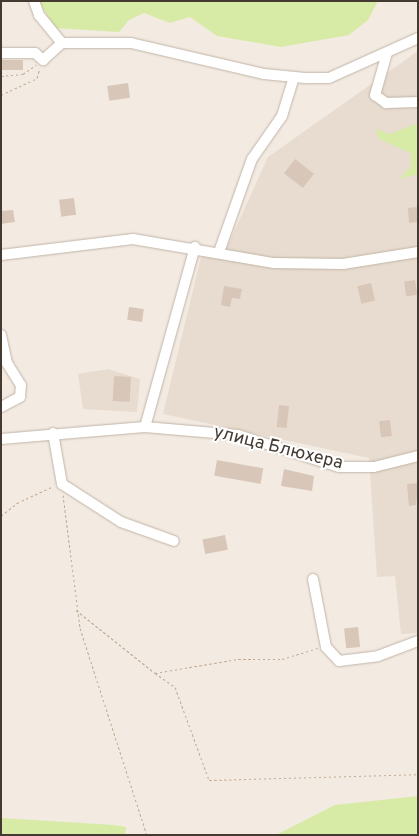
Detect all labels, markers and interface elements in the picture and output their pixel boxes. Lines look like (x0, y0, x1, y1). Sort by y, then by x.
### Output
street label: улица Блюхера (211, 423, 345, 475)

